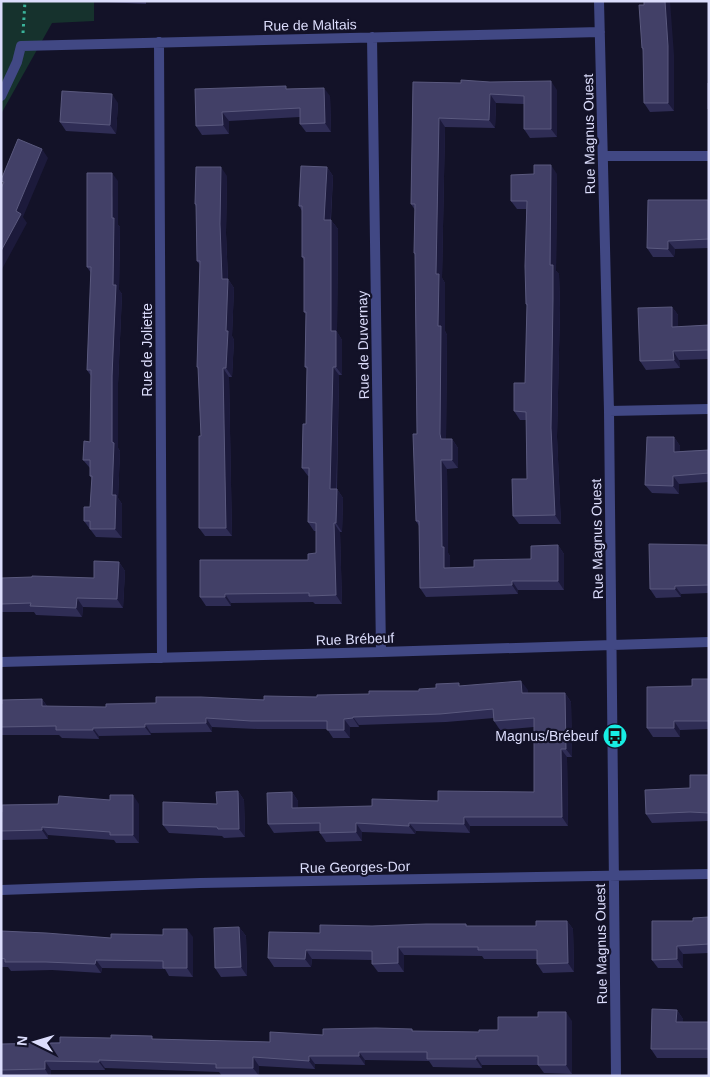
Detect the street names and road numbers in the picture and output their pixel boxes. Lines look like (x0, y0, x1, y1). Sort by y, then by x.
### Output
street label: Rue de Maltais (263, 16, 357, 34)
street label: Rue Magnus Ouest (580, 73, 598, 194)
street label: Rue de Duvernay (354, 290, 372, 400)
street label: Rue de Joliette (139, 303, 155, 397)
street label: Rue Magnus Ouest (588, 478, 606, 599)
street label: Rue Brébeuf (315, 630, 395, 648)
street label: Rue Georges-Dor (300, 858, 411, 876)
street label: Rue Magnus Ouest (592, 883, 610, 1004)

